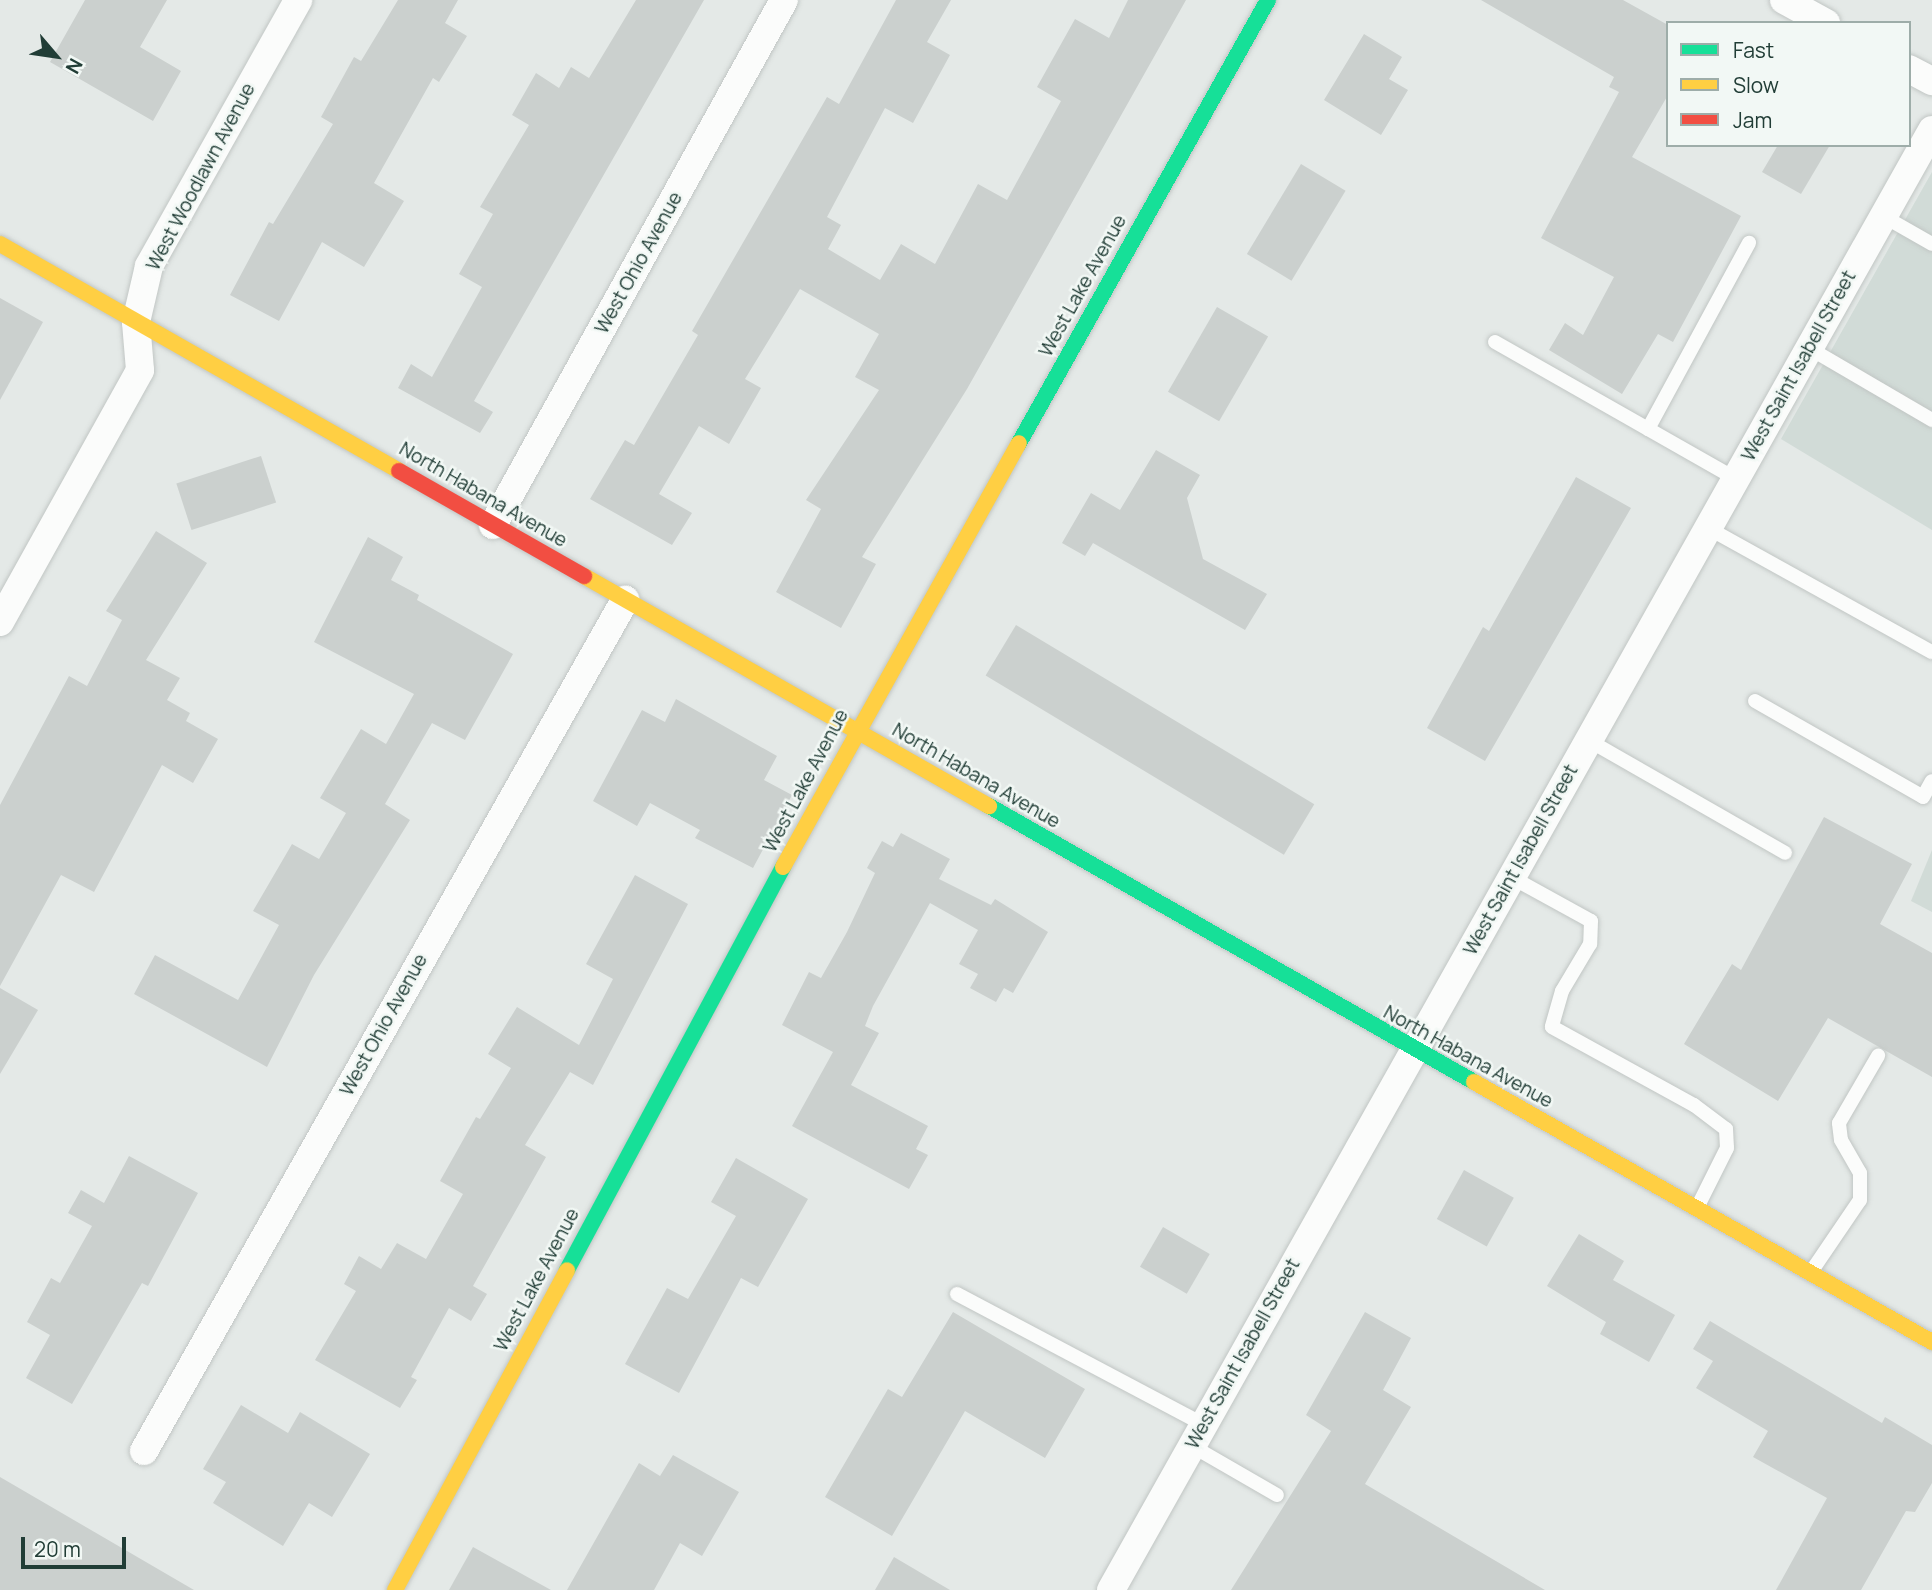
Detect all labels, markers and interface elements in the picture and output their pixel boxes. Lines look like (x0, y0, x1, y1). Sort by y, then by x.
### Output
north arrow (21, 21, 91, 91)
legend (1666, 21, 1911, 147)
text: Fast (1733, 36, 1774, 64)
text: N (60, 54, 89, 78)
text: Slow (1733, 71, 1779, 99)
street label: West Woodlawn Avenue (142, 79, 260, 275)
text: Jam (1733, 106, 1772, 134)
street label: West Ohio Avenue (591, 188, 687, 338)
street label: West Lake Avenue (1035, 211, 1131, 361)
street label: West Saint Isabell Street (1737, 267, 1861, 465)
street label: North Habana Avenue (395, 438, 571, 552)
street label: West Lake Avenue (759, 706, 853, 856)
street label: North Habana Avenue (888, 719, 1064, 833)
street label: West Saint Isabell Street (1459, 761, 1583, 959)
street label: West Ohio Avenue (336, 950, 432, 1100)
street label: North Habana Avenue (1379, 1001, 1557, 1113)
street label: West Lake Avenue (490, 1205, 584, 1355)
street label: West Saint Isabell Street (1181, 1255, 1305, 1453)
scale bar (24, 1524, 130, 1568)
text: 20 m (34, 1535, 81, 1563)

